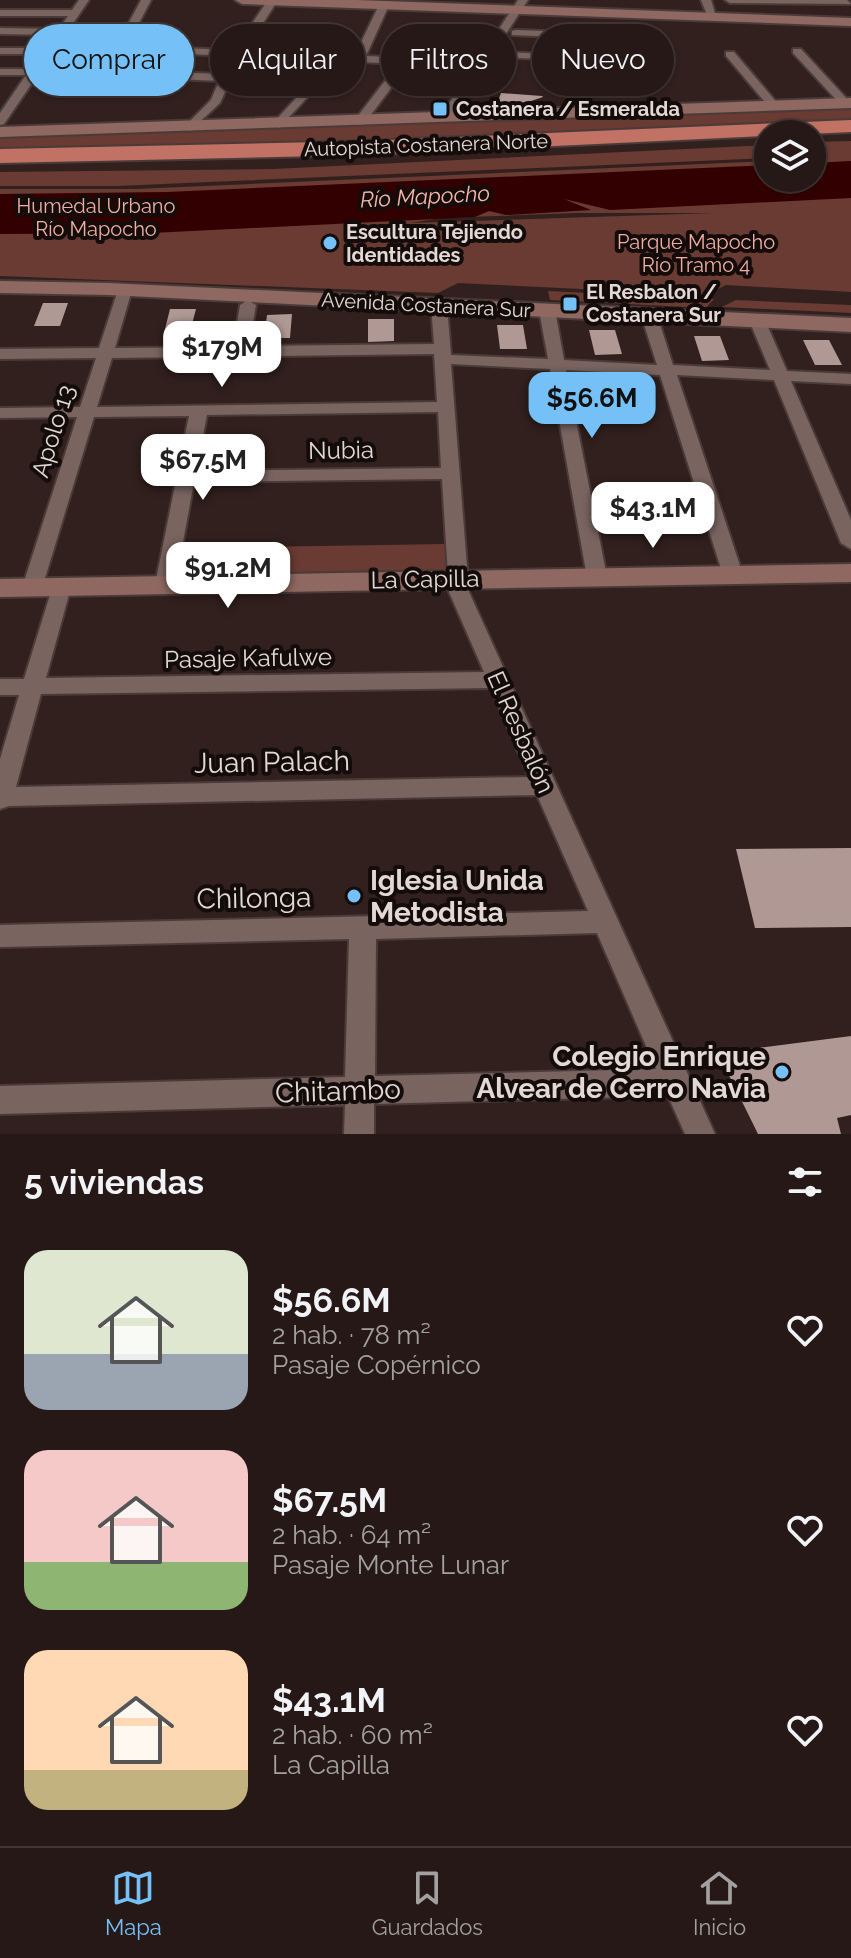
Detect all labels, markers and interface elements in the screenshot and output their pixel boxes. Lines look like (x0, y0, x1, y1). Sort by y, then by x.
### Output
chip: Comprar (24, 24, 194, 96)
chip: Alquilar (210, 24, 365, 96)
chip: Filtros (381, 24, 516, 96)
chip: Nuevo (532, 24, 674, 96)
place label: Costanera / Esmeralda (456, 97, 680, 121)
marker: Costanera / Esmeralda (431, 100, 449, 118)
map controls (754, 120, 826, 192)
button: layers (754, 120, 826, 192)
street label: Autopista Costanera Norte (303, 129, 549, 161)
water label: Río Mapocho (359, 180, 491, 212)
park label: Humedal Urbano Río Mapocho (17, 194, 176, 241)
place label: Escultura Tejiendo Identidades (346, 220, 523, 267)
park label: Parque Mapocho Río Tramo 4 (617, 230, 775, 277)
marker: Escultura Tejiendo Identidades (321, 234, 339, 252)
place label: El Resbalon / Costanera Sur (586, 280, 721, 327)
street label: Avenida Costanera Sur (321, 288, 531, 322)
marker: El Resbalon / Costanera Sur (561, 295, 579, 313)
pin: $179M (166, 321, 278, 389)
text: $179M (181, 332, 263, 362)
pin: $56.6M (527, 372, 657, 440)
street label: Apolo 13 (25, 381, 81, 481)
text: $56.6M (547, 383, 637, 413)
pin: $67.5M (138, 434, 268, 502)
street label: Nubia (308, 435, 374, 465)
text: $67.5M (159, 445, 247, 475)
pin: $43.1M (588, 482, 718, 550)
text: $43.1M (609, 493, 697, 523)
pin: $91.2M (163, 542, 293, 610)
text: $91.2M (184, 553, 272, 583)
street label: La Capilla (370, 564, 480, 594)
street label: Pasaje Kafulwe (164, 642, 332, 674)
street label: El Resbalón (481, 667, 561, 797)
street label: Juan Palach (194, 744, 350, 780)
place label: Iglesia Unida Metodista (370, 864, 544, 929)
street label: Chilonga (196, 881, 312, 915)
marker: Iglesia Unida Metodista (345, 887, 363, 905)
place label: Colegio Enrique Alvear de Cerro Navia (476, 1040, 766, 1105)
marker: Colegio Enrique Alvear de Cerro Navia (773, 1063, 791, 1081)
street label: Chitambo (274, 1072, 402, 1110)
icon: filters (783, 1160, 827, 1204)
text: 5 viviendas (24, 1162, 204, 1202)
text: $56.6M (272, 1280, 391, 1320)
icon: home (88, 1282, 184, 1378)
icon: heart (783, 1308, 827, 1352)
text: 2 hab. · 78 m² (272, 1320, 431, 1350)
text: Pasaje Copérnico (272, 1350, 481, 1380)
text: $67.5M (272, 1480, 387, 1520)
icon: home (88, 1482, 184, 1578)
icon: heart (783, 1508, 827, 1552)
text: 2 hab. · 64 m² (272, 1520, 431, 1550)
text: Pasaje Monte Lunar (272, 1550, 509, 1580)
text: $43.1M (272, 1680, 386, 1720)
icon: home (88, 1682, 184, 1778)
icon: heart (783, 1708, 827, 1752)
text: 2 hab. · 60 m² (272, 1720, 433, 1750)
text: La Capilla (272, 1750, 390, 1780)
tab: Mapa (105, 1866, 162, 1940)
tab: Guardados (372, 1866, 483, 1940)
tab: Inicio (693, 1866, 746, 1940)

